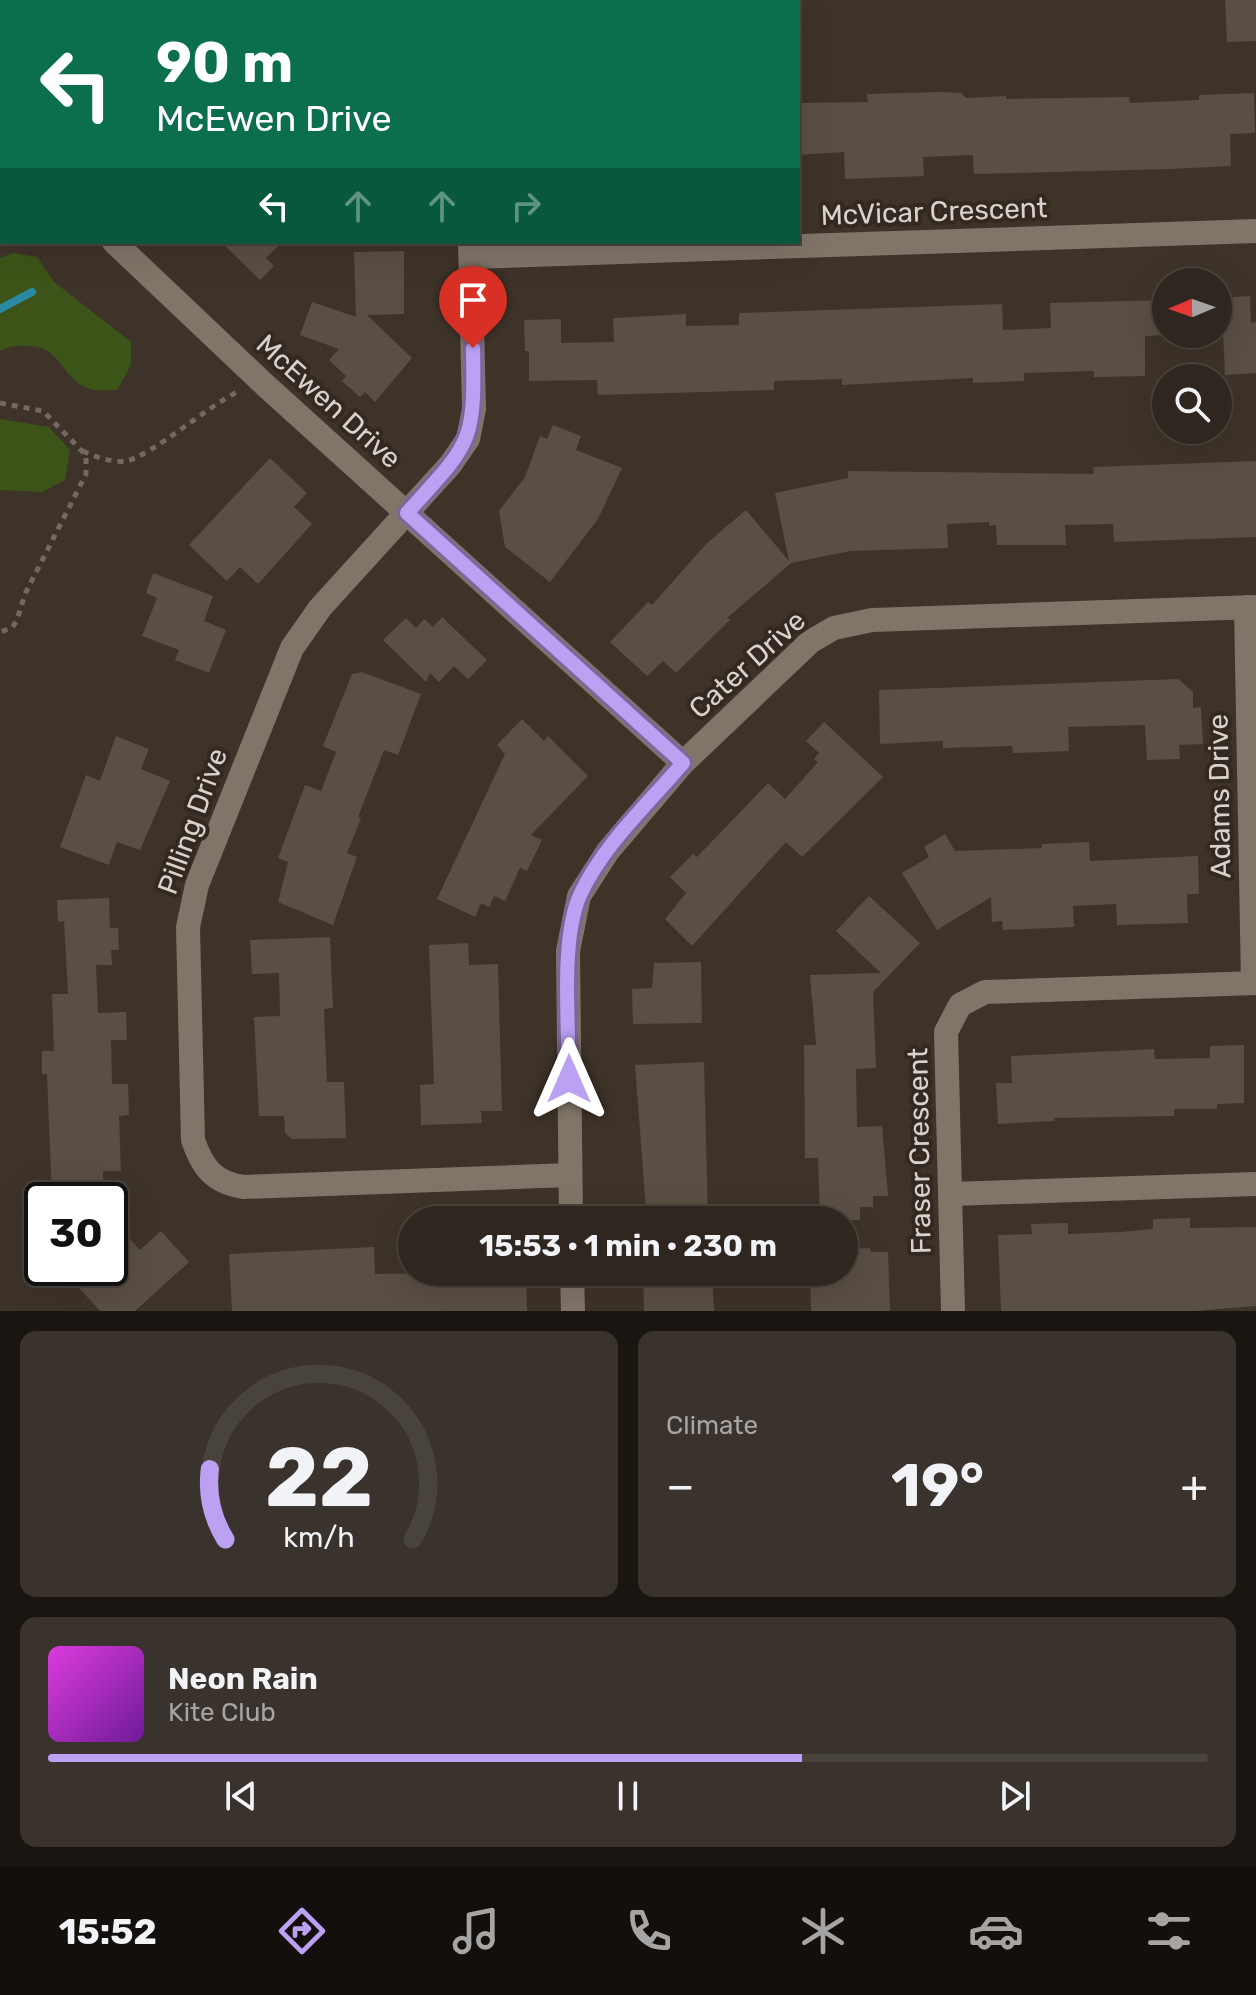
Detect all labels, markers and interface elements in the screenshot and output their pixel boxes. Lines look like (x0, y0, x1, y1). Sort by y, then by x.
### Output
text: 90 m (156, 30, 293, 96)
icon: left (24, 32, 128, 136)
text: McEwen Drive (156, 97, 392, 140)
icon: left (252, 184, 296, 228)
icon: ahead (336, 184, 380, 228)
icon: ahead (420, 184, 464, 228)
icon: right (504, 184, 548, 228)
street label: McVicar Crescent (820, 191, 1048, 232)
pin (439, 266, 507, 348)
north arrow (1152, 268, 1232, 348)
map controls (1152, 268, 1232, 444)
icon: arrive (451, 278, 495, 322)
street label: McEwen Drive (249, 328, 408, 475)
button: search (1152, 364, 1232, 444)
street label: Cater Drive (682, 604, 812, 725)
street label: Adams Drive (1202, 714, 1237, 878)
street label: Pilling Drive (151, 744, 234, 899)
position arrow (527, 1037, 611, 1121)
street label: Fraser Crescent (901, 1047, 938, 1255)
speed limit sign: 30 (24, 1182, 128, 1286)
text: 15:53 · 1 min · 230 m (479, 1228, 777, 1264)
text: Climate (666, 1410, 758, 1441)
text: 22 (265, 1428, 373, 1527)
text: 19° (891, 1450, 984, 1521)
text: − (666, 1460, 695, 1512)
text: + (1181, 1460, 1208, 1512)
text: km/h (283, 1520, 355, 1554)
text: Neon Rain (168, 1661, 318, 1697)
text: Kite Club (168, 1697, 276, 1728)
icon: previous (219, 1774, 263, 1818)
icon: pause (606, 1774, 650, 1818)
icon: next (993, 1774, 1037, 1818)
icon: directions (274, 1903, 330, 1959)
icon: music (448, 1903, 504, 1959)
icon: phone (621, 1903, 677, 1959)
icon: climate (795, 1903, 851, 1959)
icon: car (968, 1903, 1024, 1959)
icon: filters (1141, 1903, 1197, 1959)
text: 15:52 (59, 1910, 157, 1953)

